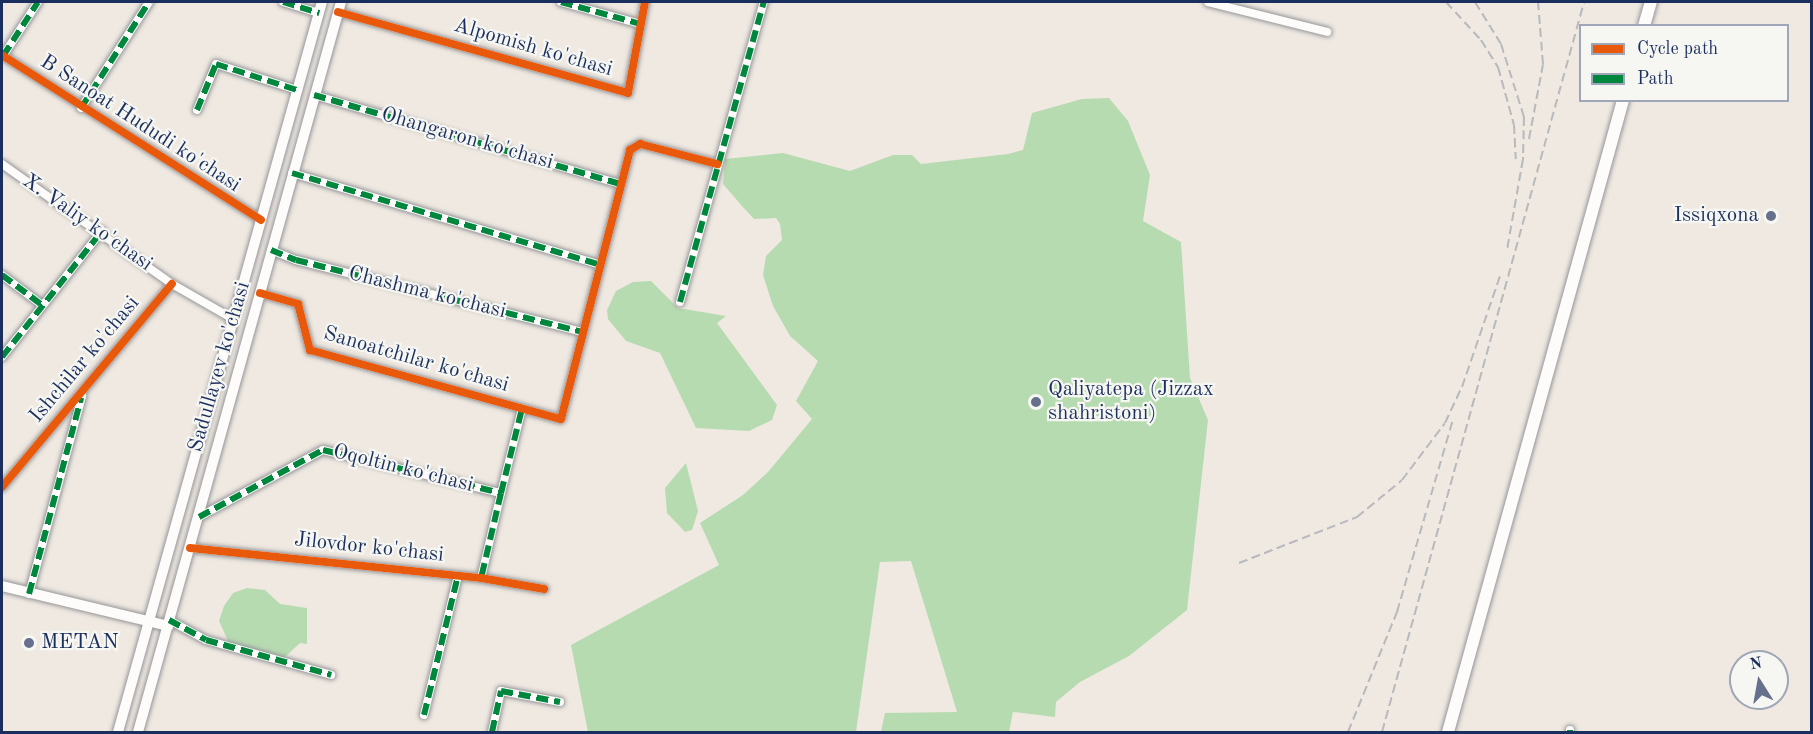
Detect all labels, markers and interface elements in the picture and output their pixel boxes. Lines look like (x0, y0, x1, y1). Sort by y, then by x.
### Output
street label: Alpomish ko'chasi (451, 13, 615, 83)
legend (1579, 24, 1789, 102)
text: Cycle path (1637, 40, 1718, 58)
street label: B Sanoat Hududi ko'chasi (35, 50, 245, 198)
text: Path (1637, 70, 1673, 88)
street label: Ohangaron ko'chasi (378, 102, 556, 176)
street label: X. Valiy ko'chasi (17, 169, 157, 277)
place label: Issiqxona (1674, 203, 1759, 229)
marker: Issiqxona (1764, 209, 1778, 223)
street label: Chashma ko'chasi (346, 261, 508, 325)
street label: Sadullayev ko'chasi (184, 279, 256, 455)
street label: Ishchilar ko'chasi (25, 291, 145, 429)
street label: Sanoatchilar ko'chasi (320, 321, 512, 399)
place label: Qaliyatepa (Jizzax shahristoni) (1048, 377, 1214, 427)
marker: Qaliyatepa (Jizzax shahristoni) (1029, 395, 1043, 409)
street label: Oqoltin ko'chasi (330, 439, 476, 499)
street label: Jilovdor ko'chasi (293, 528, 445, 568)
place label: METAN (41, 630, 119, 656)
marker: METAN (22, 636, 36, 650)
north arrow (1729, 650, 1789, 710)
text: N (1748, 655, 1763, 673)

